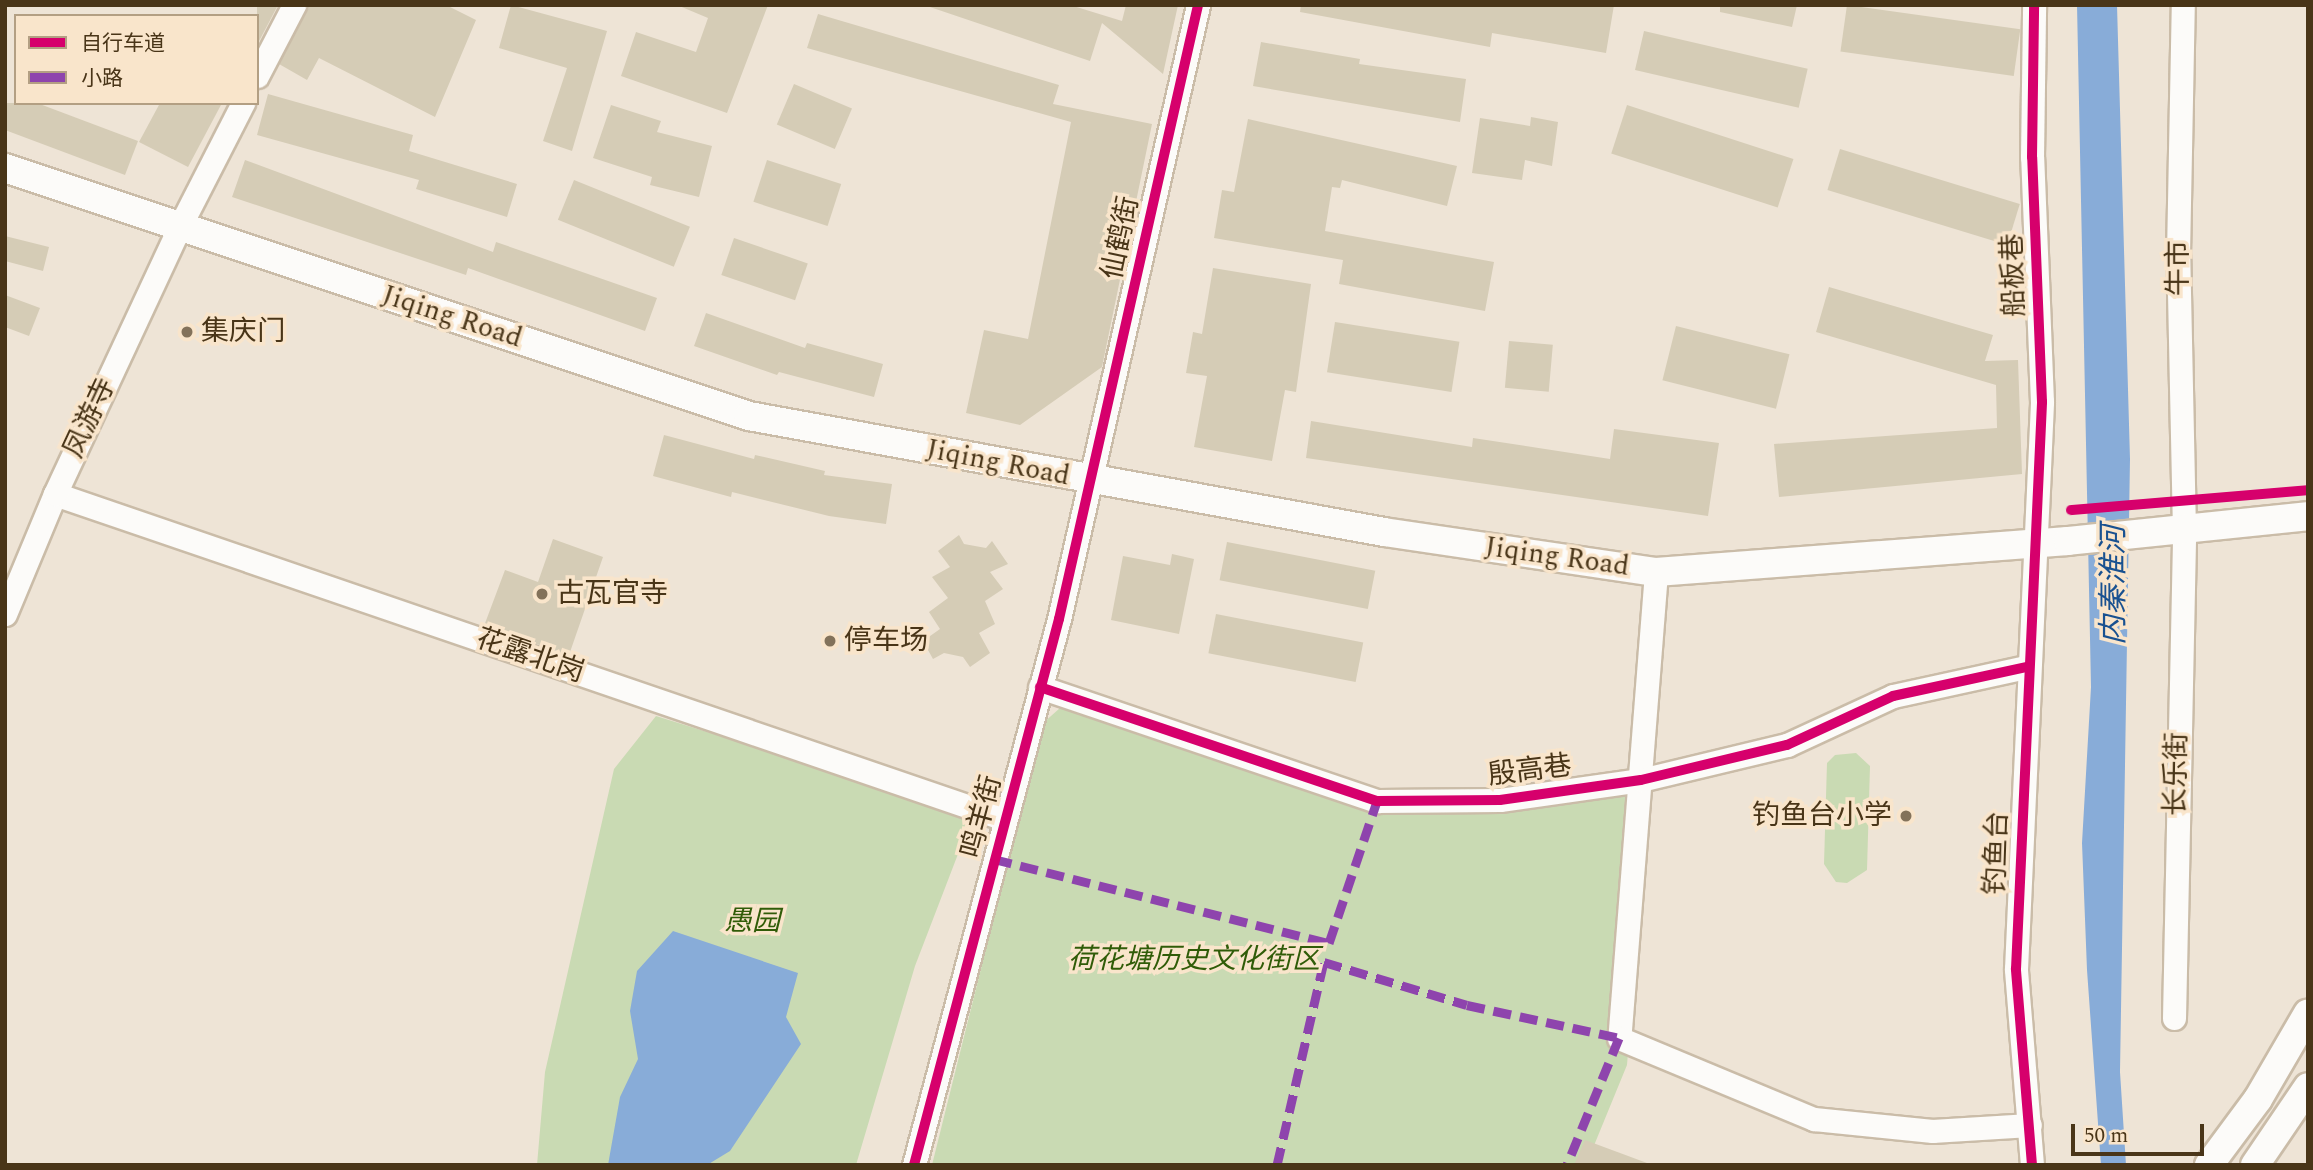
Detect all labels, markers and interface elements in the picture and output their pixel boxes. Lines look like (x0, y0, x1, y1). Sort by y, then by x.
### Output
legend (14, 14, 259, 105)
text: 自行车道 (81, 28, 165, 60)
text: 小路 (81, 63, 123, 95)
street label: 仙鹤街 (1096, 193, 1146, 283)
street label: 船板巷 (1996, 232, 2032, 318)
street label: 牛市 (2162, 240, 2196, 296)
street label: Jiqing Road (378, 279, 526, 355)
place label: 集庆门 (201, 315, 285, 349)
marker: 集庆门 (179, 324, 195, 340)
street label: 凤游寺 (57, 373, 123, 463)
street label: Jiqing Road (923, 433, 1073, 493)
water label: 内秦淮河 (2096, 525, 2132, 645)
street label: Jiqing Road (1483, 530, 1631, 584)
place label: 古瓦官寺 (556, 577, 668, 611)
marker: 古瓦官寺 (534, 586, 550, 602)
street label: 花露北岗 (472, 622, 588, 690)
place label: 停车场 (844, 624, 928, 658)
marker: 停车场 (822, 633, 838, 649)
street label: 长乐街 (2159, 732, 2195, 816)
street label: 殷高巷 (1486, 749, 1574, 793)
street label: 鸣羊街 (955, 772, 1009, 862)
place label: 钓鱼台小学 (1752, 799, 1892, 833)
marker: 钓鱼台小学 (1898, 808, 1914, 824)
street label: 钓鱼台 (1979, 810, 2015, 896)
park label: 愚园 (724, 905, 780, 939)
park label: 荷花塘历史文化街区 (1068, 943, 1320, 977)
scale bar (2075, 1110, 2208, 1154)
text: 50 m (2084, 1120, 2128, 1152)

